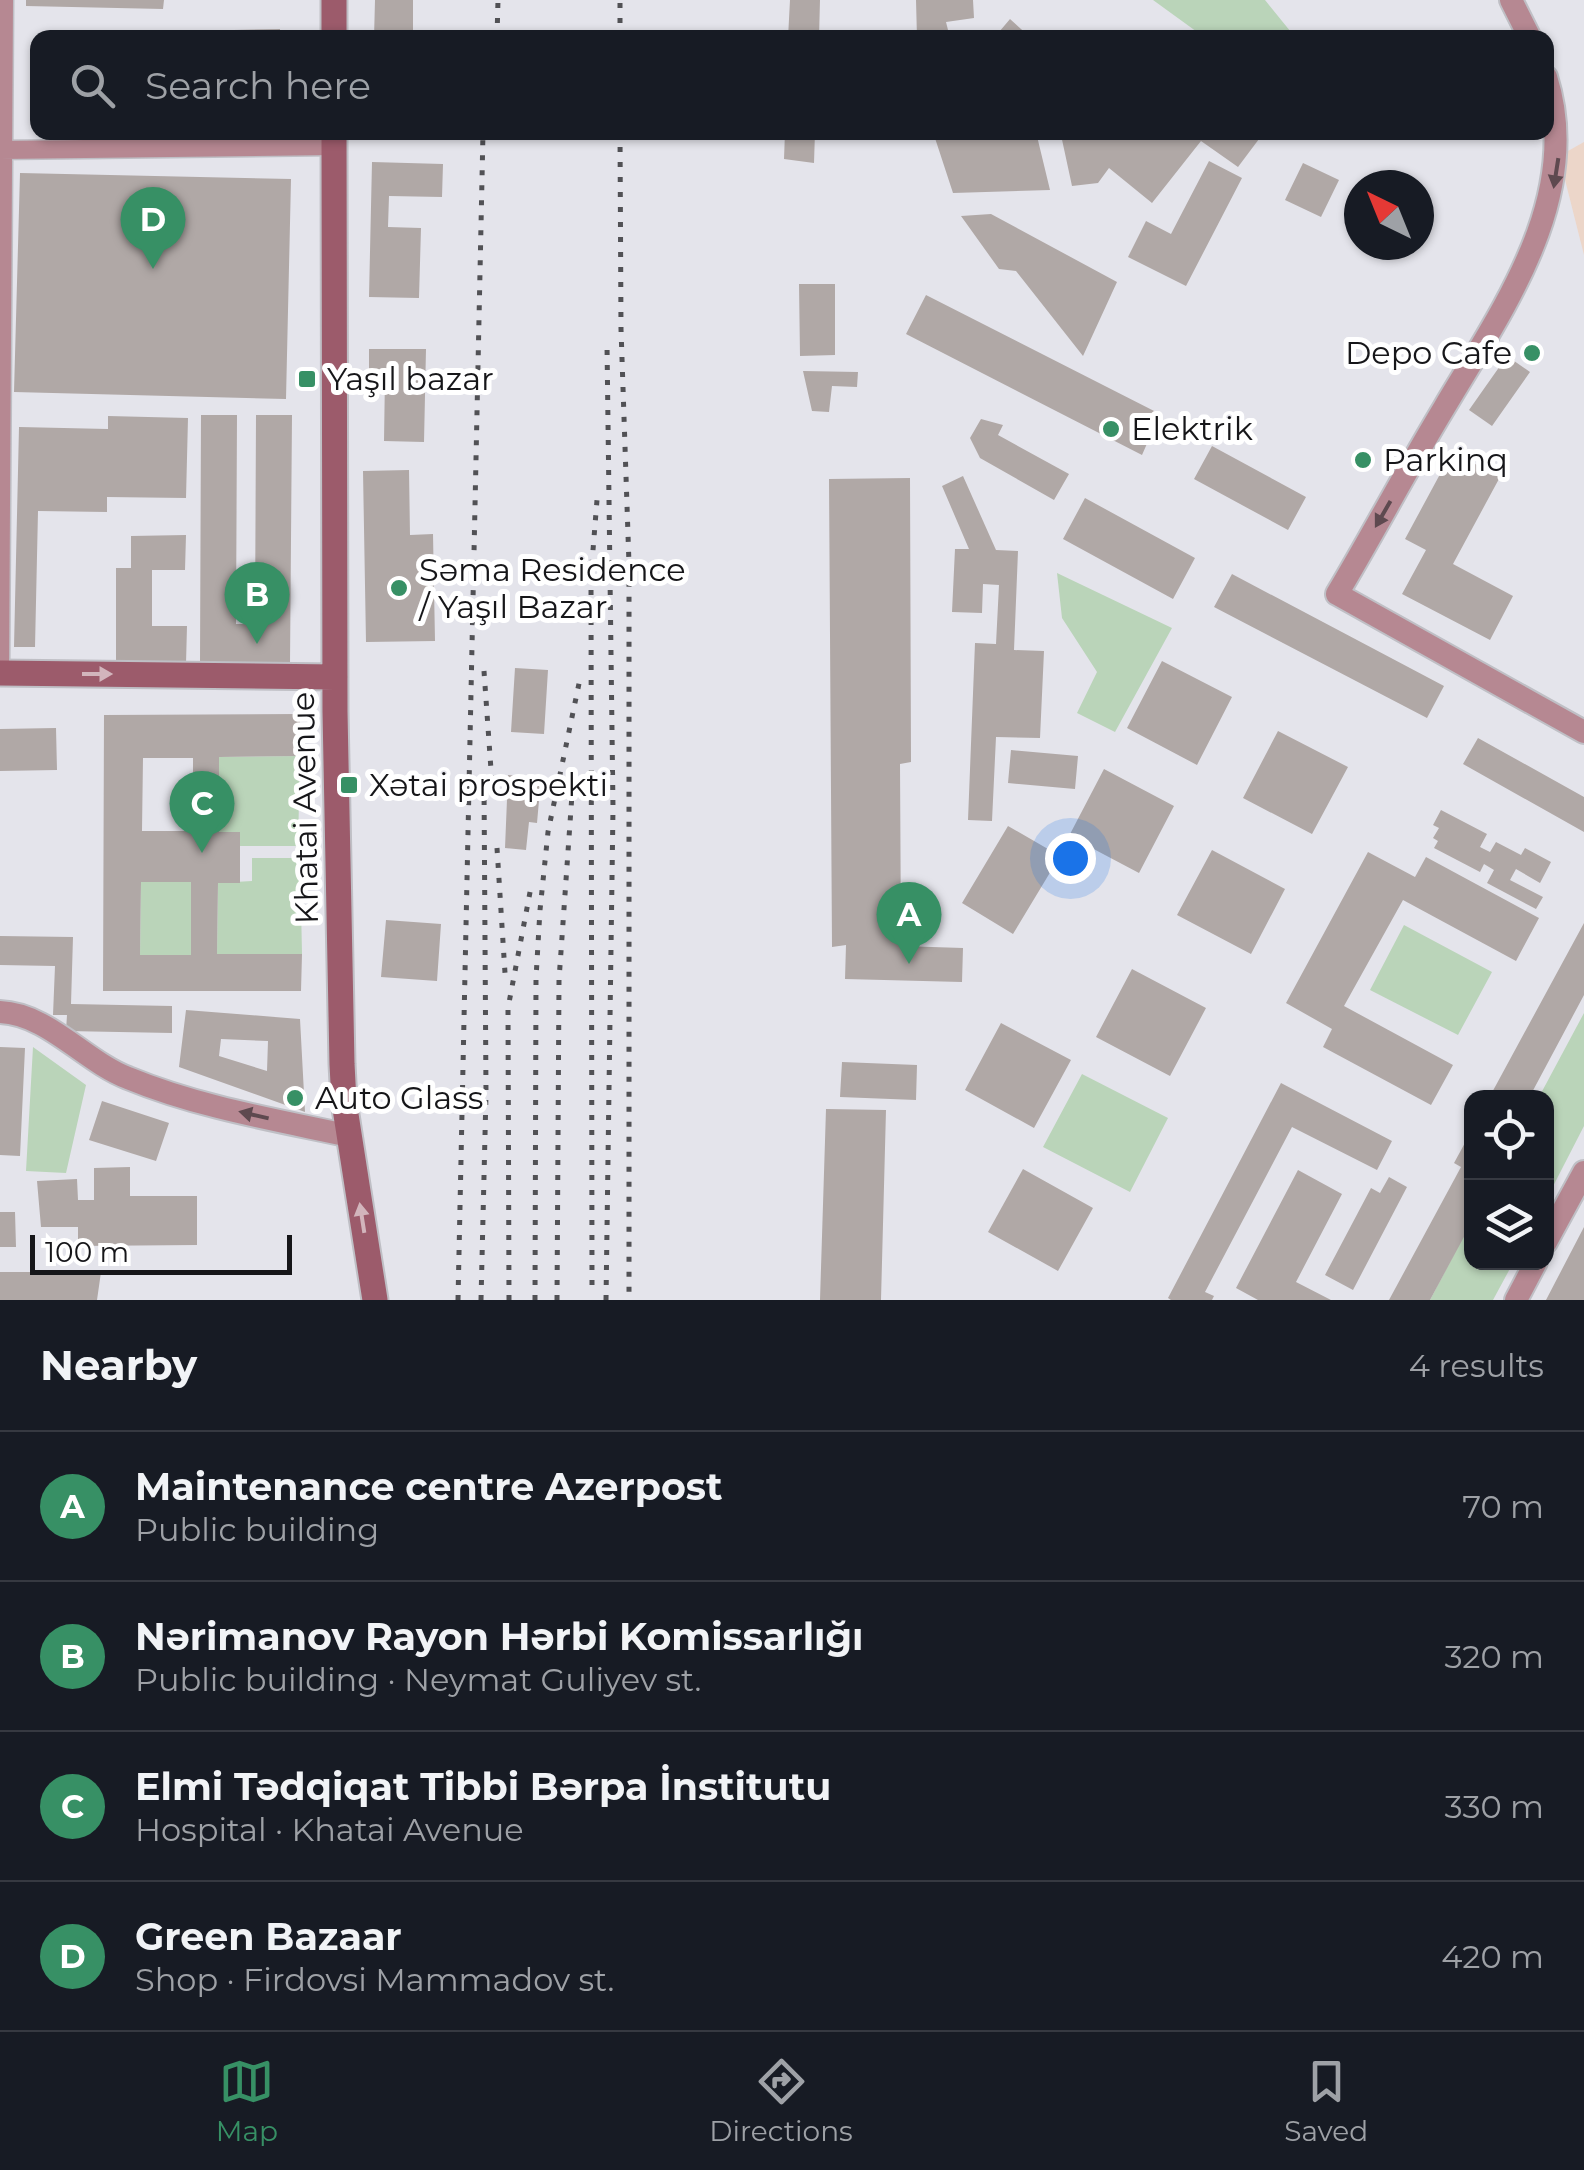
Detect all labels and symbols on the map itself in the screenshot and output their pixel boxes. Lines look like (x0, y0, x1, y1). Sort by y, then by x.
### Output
one-way arrow (1548, 157, 1563, 189)
north arrow (1344, 170, 1434, 260)
pin: D (120, 186, 186, 269)
place label: Depo Cafe (1345, 333, 1512, 372)
marker: Depo Cafe (1521, 342, 1543, 364)
place label: Yaşıl bazar (327, 359, 494, 398)
marker: Yaşıl bazar (296, 368, 318, 390)
place label: Elektrik (1131, 409, 1253, 448)
marker: Elektrik (1100, 418, 1122, 440)
place label: Parkinq (1383, 440, 1508, 479)
marker: Parkinq (1352, 449, 1374, 471)
one-way arrow (1375, 500, 1393, 528)
place label: Səma Residence / Yaşıl Bazar (418, 550, 686, 626)
pin: B (224, 562, 290, 644)
marker: Səma Residence / Yaşıl Bazar (388, 577, 410, 599)
one-way arrow (82, 666, 114, 682)
street label: Khatai Avenue (283, 692, 326, 924)
place label: Xətai prospekti (369, 765, 608, 804)
pin: C (170, 770, 234, 853)
marker: Xətai prospekti (338, 774, 360, 796)
your location (1045, 833, 1096, 884)
pin: A (876, 882, 942, 964)
place label: Auto Glass (315, 1078, 483, 1117)
marker: Auto Glass (284, 1087, 306, 1109)
one-way arrow (239, 1107, 270, 1122)
one-way arrow (354, 1202, 369, 1233)
scale bar (30, 1230, 292, 1274)

